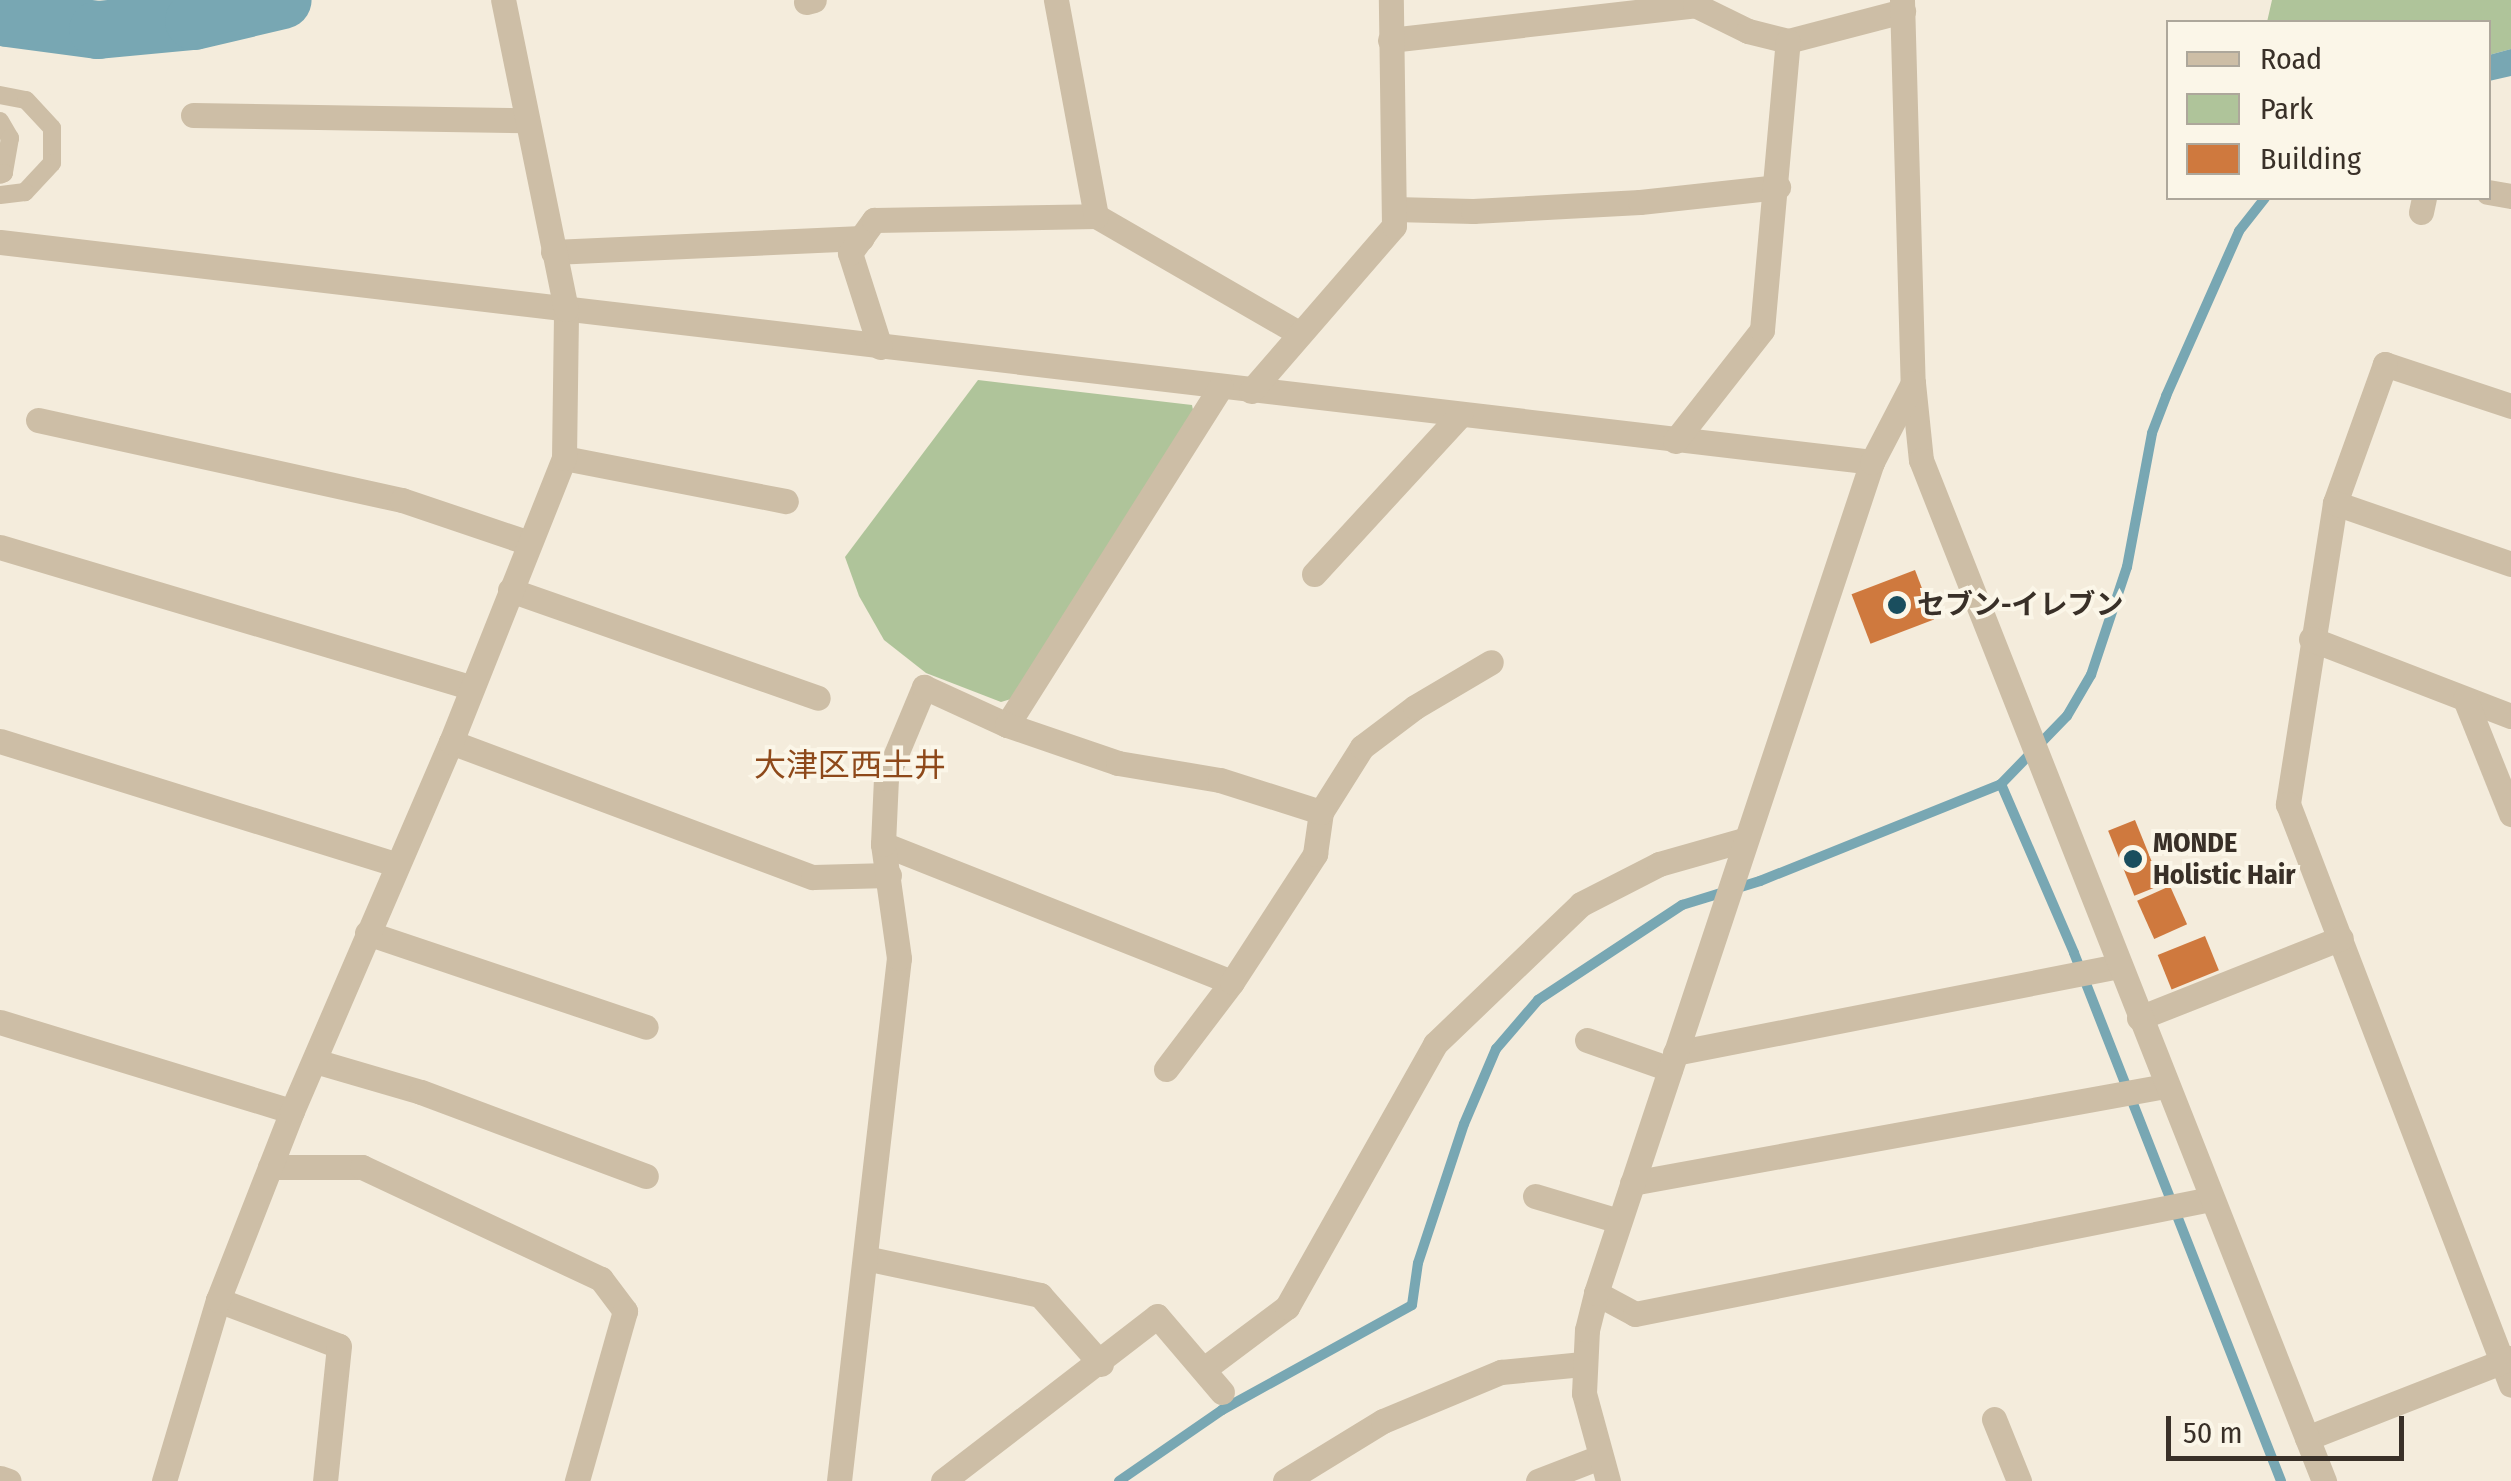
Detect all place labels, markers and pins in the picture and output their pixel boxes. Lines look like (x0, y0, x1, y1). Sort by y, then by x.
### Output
place label: セブン-イレブン (1917, 588, 2123, 622)
marker: セブン-イレブン (1886, 594, 1908, 616)
place label: MONDE Holistic Hair (2153, 826, 2295, 892)
marker: MONDE Holistic Hair (2122, 848, 2144, 870)

